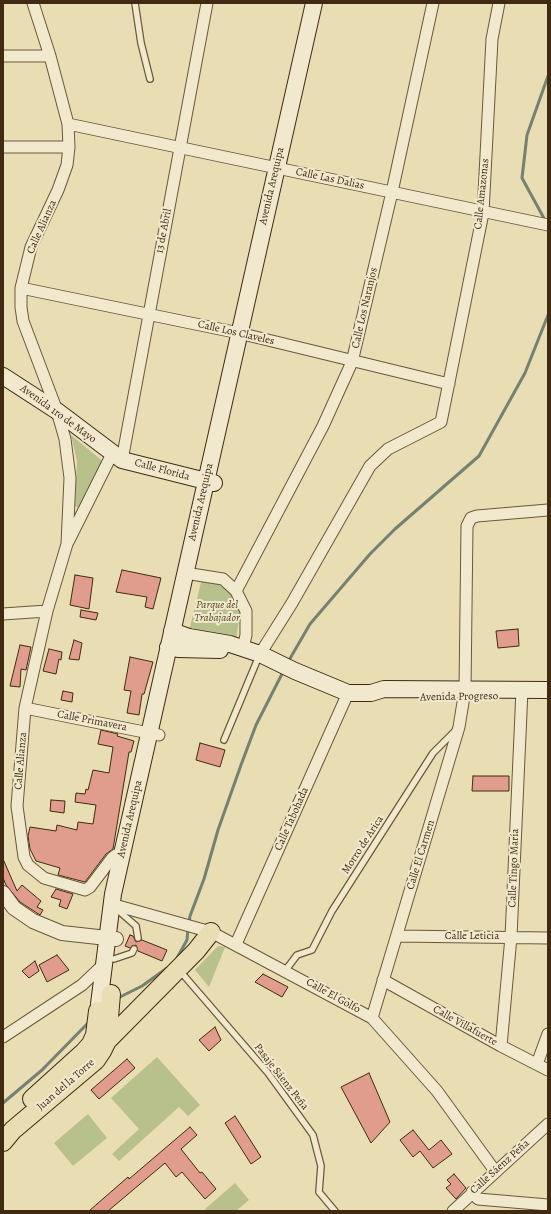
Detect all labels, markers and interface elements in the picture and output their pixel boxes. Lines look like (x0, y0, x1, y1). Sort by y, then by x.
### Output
street label: Avenida Arequipa (257, 146, 287, 226)
street label: Calle Amazonas (472, 158, 492, 230)
street label: Calle Las Dalias (294, 165, 366, 193)
street label: Calle Alianza (24, 198, 60, 256)
street label: 13 de Abril (153, 207, 175, 255)
street label: Calle Los Naranjos (349, 266, 381, 350)
street label: Calle Los Claveles (196, 318, 276, 348)
street label: Avenida 1ro de Mayo (17, 382, 99, 446)
street label: Calle Florida (133, 456, 191, 484)
street label: Avenida Arequipa (186, 462, 216, 542)
park label: Parque del Trabajador (194, 598, 240, 624)
street label: Avenida Progreso (420, 690, 498, 704)
street label: Calle Primavera (56, 708, 128, 734)
street label: Calle Alianza (12, 732, 30, 790)
street label: Avenida Arequipa (115, 779, 145, 859)
street label: Calle Tabohada (272, 785, 312, 853)
street label: Morro de Arica (339, 813, 387, 877)
street label: Calle El Carmen (404, 819, 438, 891)
street label: Calle Tingo María (506, 828, 522, 908)
street label: Calle Leticia (445, 929, 499, 943)
street label: Calle El Golfo (304, 976, 362, 1016)
street label: Calle Villafuerte (430, 1003, 500, 1049)
street label: Pasaje Sáenz Peña (251, 1041, 311, 1113)
street label: Juan del la Torre (34, 1056, 98, 1114)
street label: Calle Sáenz Peña (468, 1137, 532, 1197)

